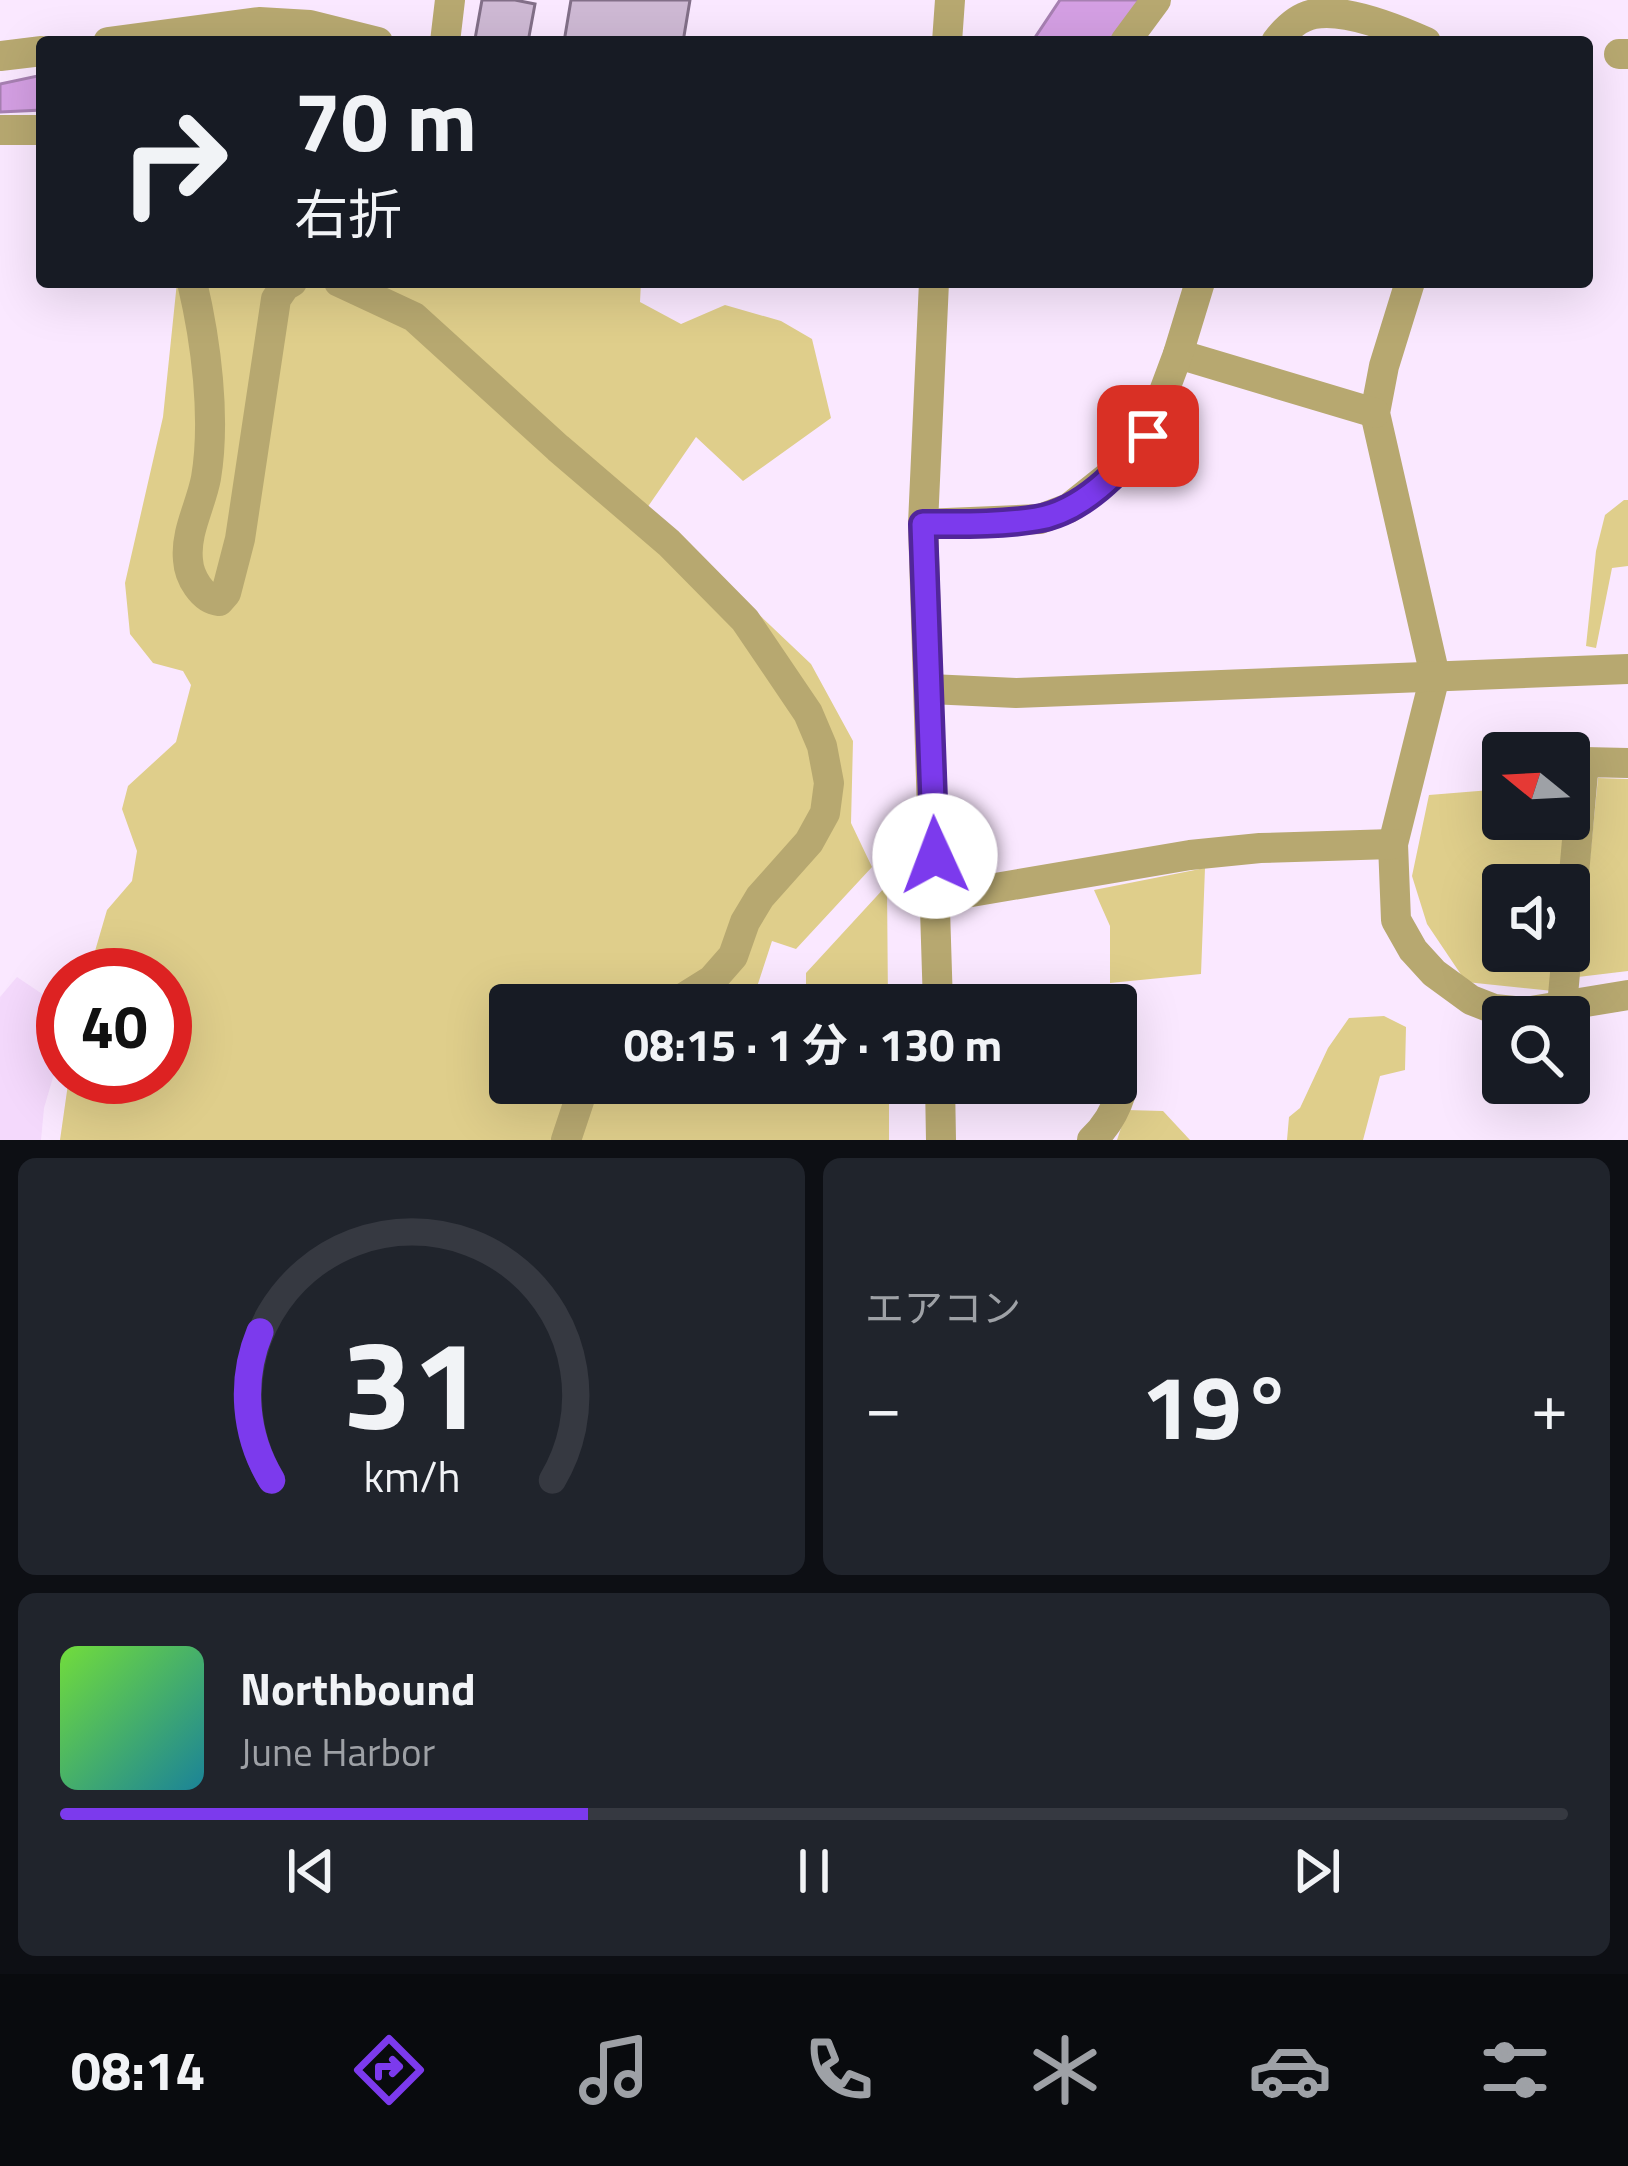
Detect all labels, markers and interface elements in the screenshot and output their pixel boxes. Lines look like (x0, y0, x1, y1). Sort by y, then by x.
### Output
text: 70 m (294, 56, 477, 184)
icon: right (96, 84, 252, 240)
text: 右折 (294, 173, 402, 255)
pin (1097, 385, 1199, 487)
icon: arrive (1115, 403, 1181, 469)
north arrow (1482, 732, 1590, 840)
map controls (1482, 732, 1590, 1104)
position arrow (872, 793, 998, 919)
button: sound (1482, 864, 1590, 972)
speed limit sign: 40 (36, 948, 192, 1104)
button: search (1482, 996, 1590, 1104)
text: 08:15 · 1 分 · 130 m (624, 1010, 1002, 1078)
text: エアコン (865, 1278, 1021, 1337)
text: 31 (342, 1288, 481, 1477)
text: 19° (1141, 1337, 1292, 1474)
text: − (865, 1355, 902, 1456)
text: + (1531, 1355, 1568, 1456)
text: km/h (363, 1442, 460, 1508)
text: Northbound (240, 1654, 476, 1722)
text: June Harbor (240, 1722, 435, 1781)
icon: previous (278, 1838, 344, 1904)
icon: pause (781, 1838, 847, 1904)
icon: next (1284, 1838, 1350, 1904)
icon: directions (347, 2028, 431, 2112)
icon: music (572, 2028, 656, 2112)
icon: phone (797, 2028, 881, 2112)
icon: climate (1023, 2028, 1107, 2112)
icon: car (1248, 2028, 1332, 2112)
icon: filters (1473, 2028, 1557, 2112)
text: 08:14 (71, 2029, 205, 2111)

